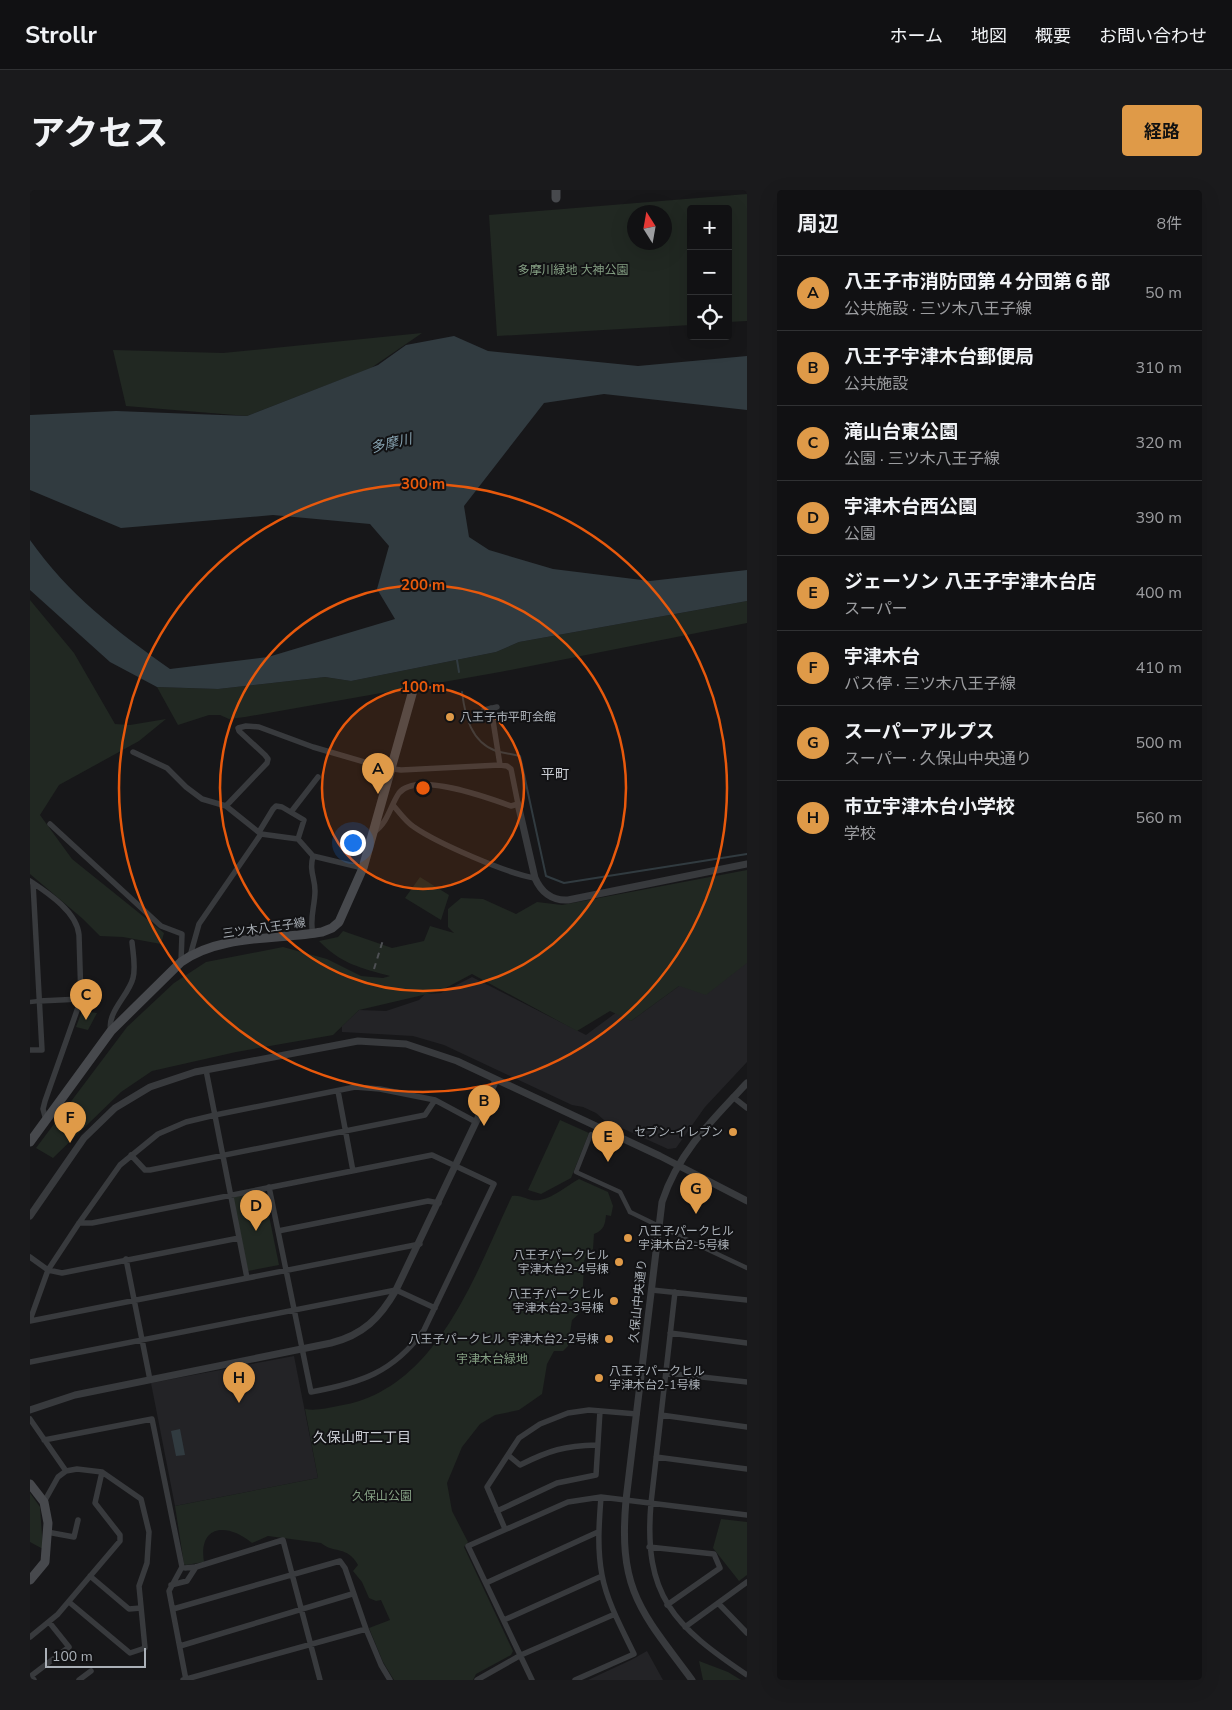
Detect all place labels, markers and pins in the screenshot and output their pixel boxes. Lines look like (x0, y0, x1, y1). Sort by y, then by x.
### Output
place label: 八王子市平町会館 (460, 709, 556, 725)
marker: 八王子市平町会館 (444, 711, 456, 723)
pin: A (362, 753, 394, 794)
centre of rings (414, 779, 432, 797)
pin: C (70, 979, 102, 1020)
pin: B (468, 1085, 500, 1126)
pin: F (54, 1102, 86, 1143)
pin: E (592, 1121, 624, 1162)
place label: セブン-イレブン (634, 1124, 723, 1140)
marker: セブン-イレブン (727, 1126, 739, 1138)
pin: G (680, 1173, 712, 1214)
pin: D (240, 1190, 272, 1231)
place label: 八王子パークヒル 宇津木台2-5号棟 (638, 1223, 734, 1253)
marker: 八王子パークヒル 宇津木台2-5号棟 (622, 1232, 634, 1244)
place label: 八王子パークヒル 宇津木台2-4号棟 (513, 1247, 609, 1277)
marker: 八王子パークヒル 宇津木台2-4号棟 (613, 1256, 625, 1268)
place label: 八王子パークヒル 宇津木台2-3号棟 (508, 1286, 604, 1316)
marker: 八王子パークヒル 宇津木台2-3号棟 (608, 1295, 620, 1307)
place label: 八王子パークヒル 宇津木台2-2号棟 (408, 1331, 599, 1347)
marker: 八王子パークヒル 宇津木台2-2号棟 (603, 1333, 615, 1345)
pin: H (223, 1362, 255, 1403)
place label: 八王子パークヒル 宇津木台2-1号棟 (609, 1363, 705, 1393)
marker: 八王子パークヒル 宇津木台2-1号棟 (593, 1372, 605, 1384)

